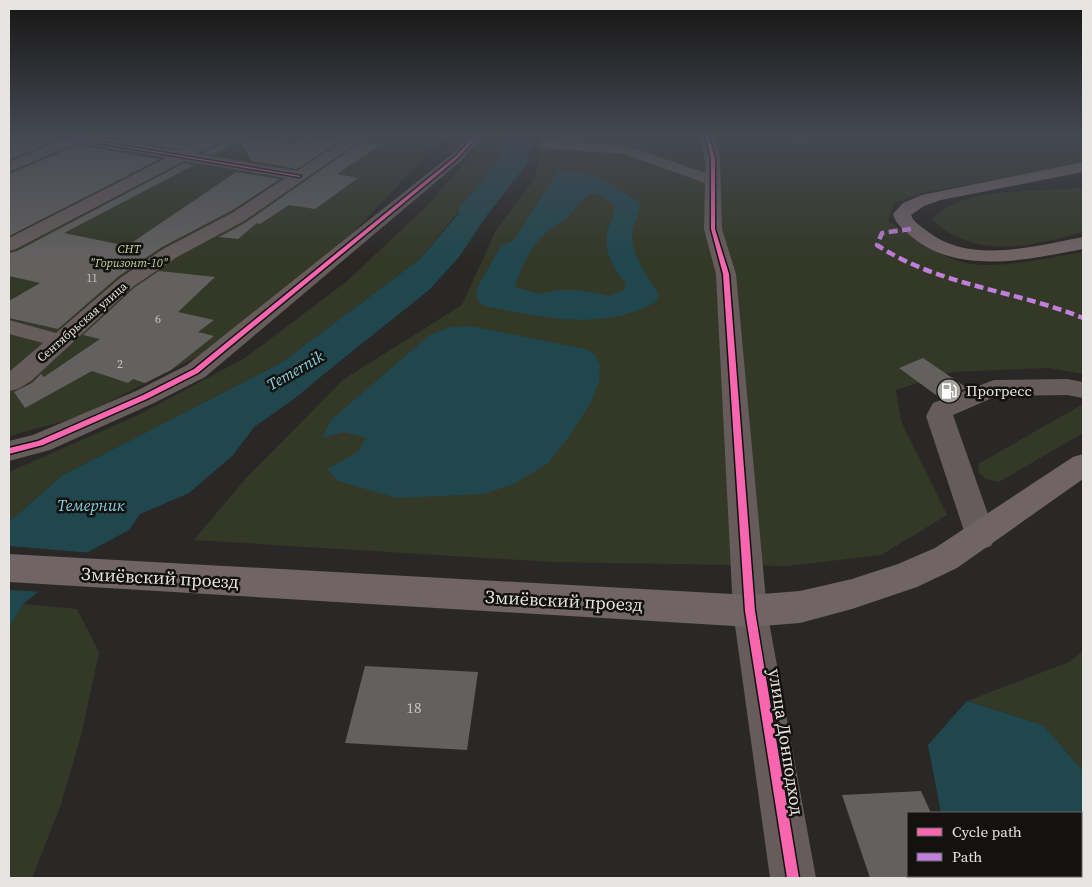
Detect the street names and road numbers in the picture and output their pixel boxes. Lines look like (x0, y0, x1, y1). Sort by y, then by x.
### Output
street label: Сентябрьская улица (34, 278, 131, 366)
street label: Змиёвский проезд (81, 561, 240, 594)
street label: Змиёвский проезд (485, 584, 644, 617)
street label: улица Донподход (763, 667, 810, 817)

